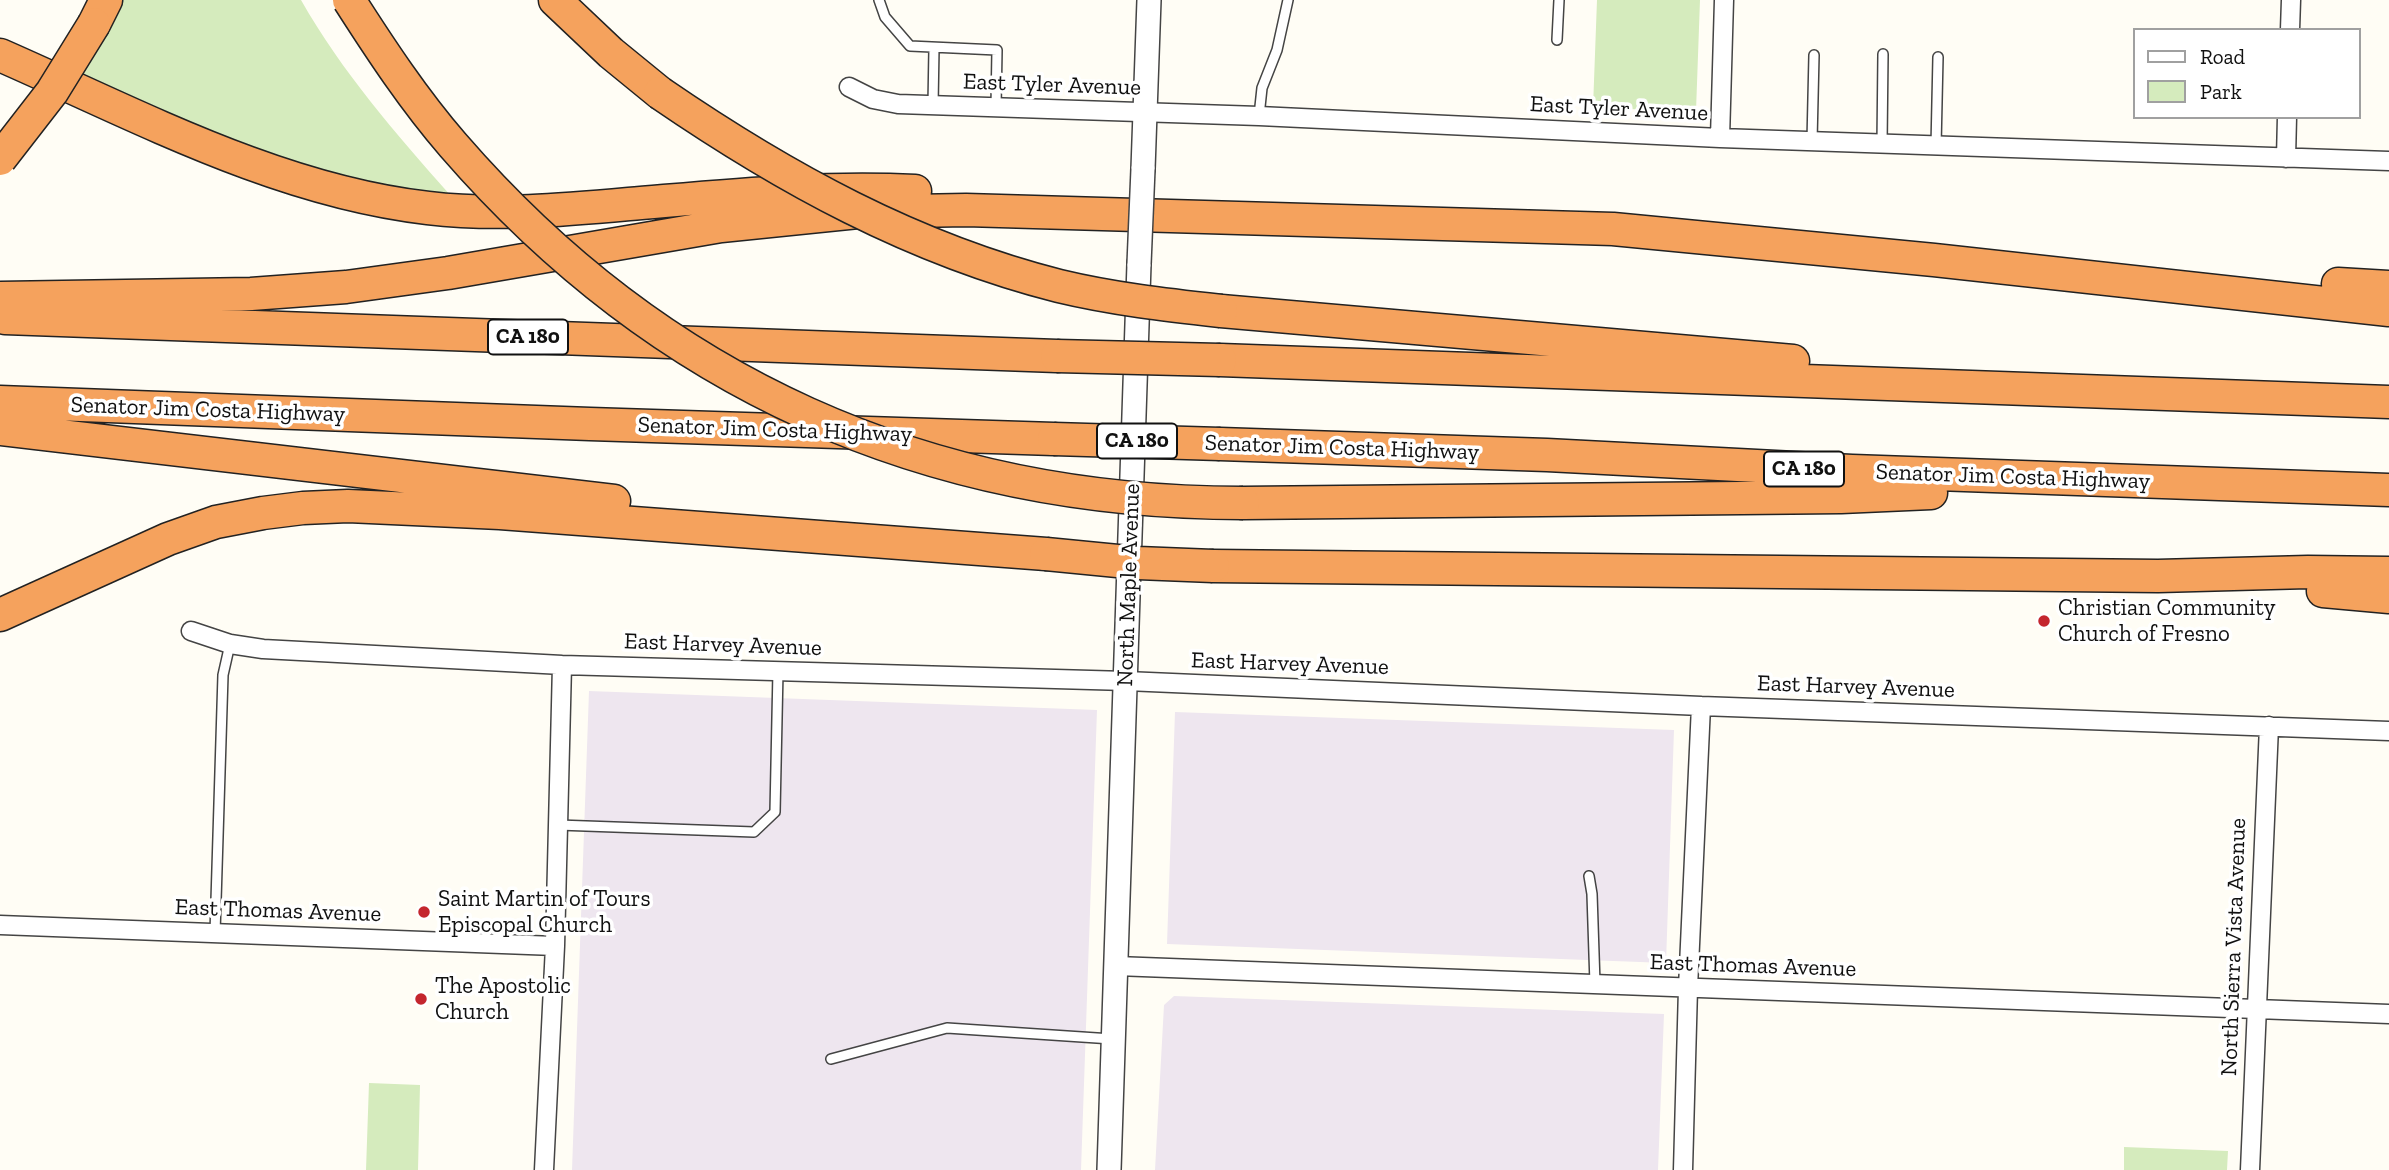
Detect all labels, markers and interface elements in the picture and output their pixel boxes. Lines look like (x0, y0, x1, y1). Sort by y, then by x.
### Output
legend (2134, 28, 2361, 119)
text: Road (2200, 44, 2245, 69)
street label: East Tyler Avenue (962, 68, 1142, 102)
text: Park (2200, 79, 2242, 104)
street label: East Tyler Avenue (1529, 91, 1709, 127)
road number: CA 180 (488, 320, 568, 354)
street label: Senator Jim Costa Highway (70, 391, 346, 429)
street label: Senator Jim Costa Highway (637, 411, 913, 449)
road number: CA 180 (1097, 424, 1177, 458)
street label: Senator Jim Costa Highway (1204, 429, 1480, 467)
road number: CA 180 (1764, 452, 1844, 486)
street label: Senator Jim Costa Highway (1875, 458, 2151, 496)
street label: North Maple Avenue (1112, 483, 1146, 687)
place label: Christian Community Church of Fresno (2058, 594, 2276, 648)
marker: Christian Community Church of Fresno (2036, 613, 2052, 629)
street label: East Harvey Avenue (624, 628, 822, 662)
street label: East Harvey Avenue (1191, 647, 1389, 681)
street label: East Harvey Avenue (1757, 670, 1955, 704)
street label: North Sierra Vista Avenue (2216, 817, 2252, 1077)
place label: Saint Martin of Tours Episcopal Church (438, 885, 651, 939)
street label: East Thomas Avenue (174, 894, 382, 928)
marker: Saint Martin of Tours Episcopal Church (416, 904, 432, 920)
street label: East Thomas Avenue (1649, 949, 1857, 983)
place label: The Apostolic Church (435, 972, 571, 1026)
marker: The Apostolic Church (413, 991, 429, 1007)

